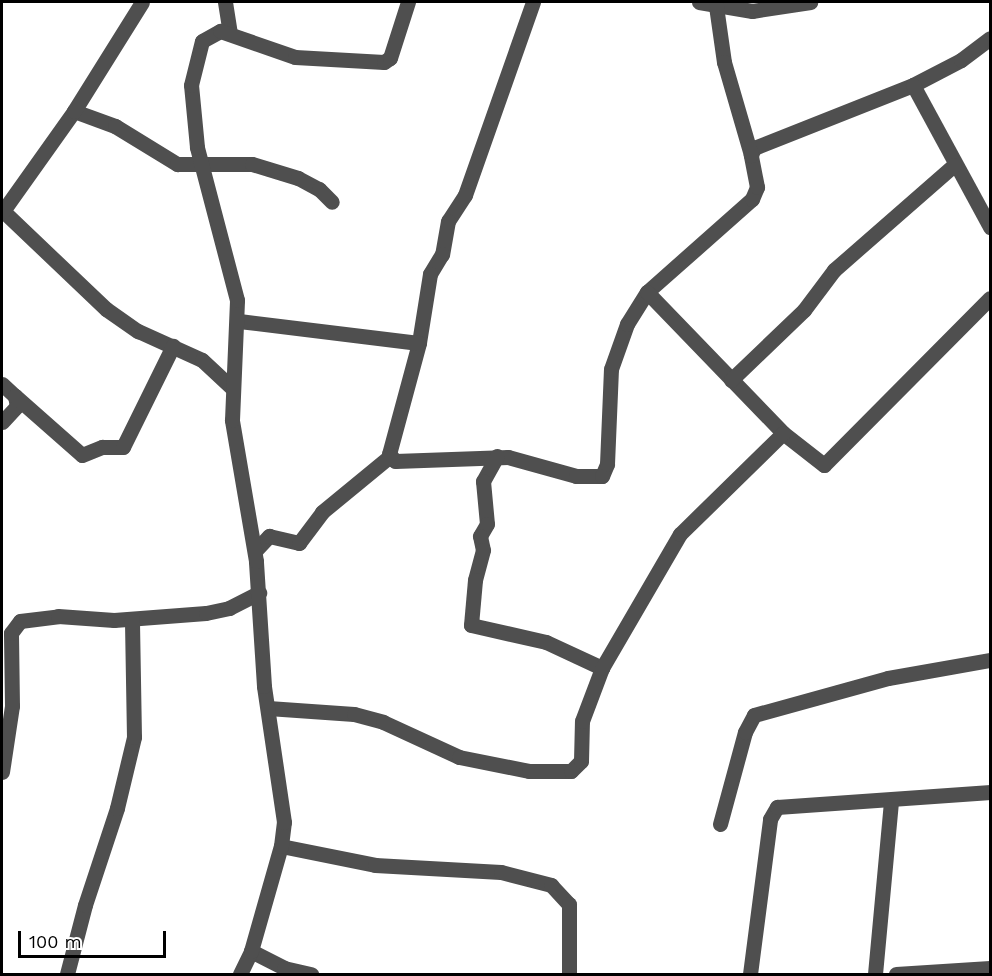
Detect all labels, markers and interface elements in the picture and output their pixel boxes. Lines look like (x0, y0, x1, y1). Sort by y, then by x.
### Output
scale bar (21, 919, 170, 957)
text: 100 m (29, 931, 82, 952)

